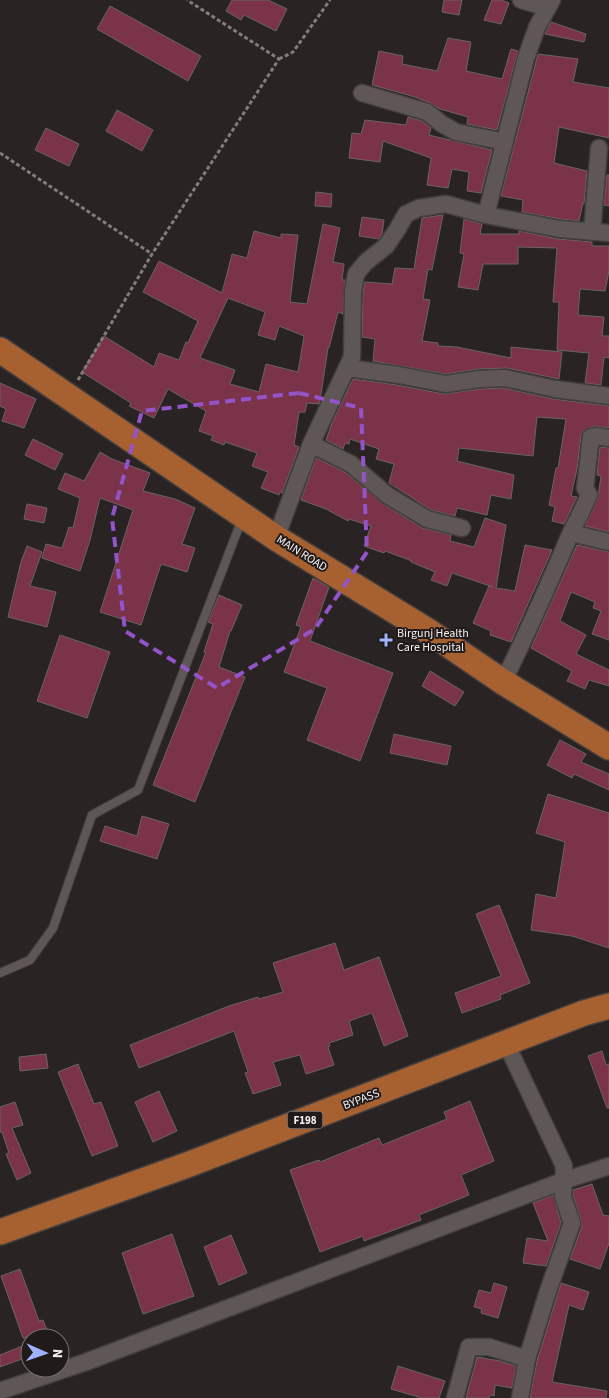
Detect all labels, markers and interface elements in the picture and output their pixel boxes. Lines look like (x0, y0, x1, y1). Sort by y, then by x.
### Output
street label: MAIN ROAD (273, 531, 330, 576)
place label: Birgunj Health Care Hospital (397, 625, 469, 656)
marker: Birgunj Health Care Hospital (379, 633, 393, 647)
street label: BYPASS (340, 1085, 382, 1114)
road number: F198 (288, 1112, 322, 1128)
north arrow (20, 1328, 70, 1378)
text: N (47, 1348, 67, 1358)

